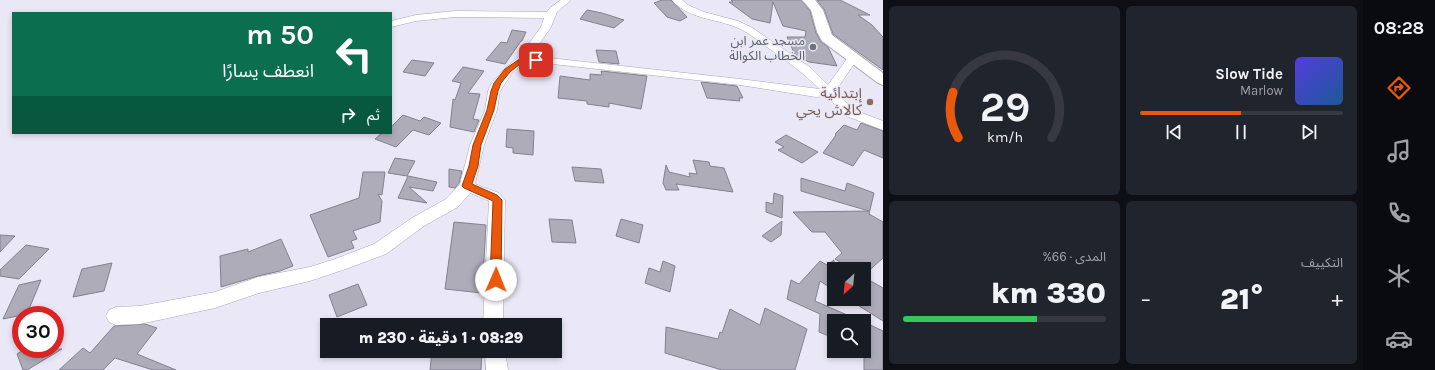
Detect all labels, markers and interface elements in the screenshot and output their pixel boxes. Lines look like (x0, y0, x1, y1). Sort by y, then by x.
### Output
text: 08:28 (1374, 17, 1424, 39)
text: 50 m (246, 18, 314, 51)
icon: left (328, 28, 380, 80)
place label: مسجد عمر ابن الخطاب الكوالة (729, 33, 805, 63)
marker: مسجد عمر ابن الخطاب الكوالة (808, 42, 818, 52)
pin (519, 43, 553, 77)
icon: arrive (525, 49, 547, 71)
text: انعطف يسارًا (222, 60, 314, 82)
text: Slow Tide (1215, 65, 1283, 83)
icon: directions (1385, 74, 1413, 102)
text: 29 (979, 83, 1030, 131)
text: Marlow (1240, 83, 1283, 98)
place label: إبتدائية كالاش يحي (796, 84, 863, 121)
marker: إبتدائية كالاش يحي (865, 97, 875, 107)
icon: right (337, 104, 359, 126)
text: ثم (367, 106, 380, 124)
icon: previous (1163, 121, 1185, 143)
icon: pause (1230, 121, 1252, 143)
icon: next (1298, 121, 1320, 143)
text: km/h (986, 129, 1023, 146)
icon: music (1385, 137, 1413, 165)
icon: phone (1385, 199, 1413, 227)
text: المدى · 66% (1042, 249, 1106, 264)
text: التكييف (1301, 255, 1343, 270)
position arrow (475, 259, 517, 301)
north arrow (827, 262, 871, 306)
map controls (827, 262, 871, 358)
icon: climate (1385, 262, 1413, 290)
text: 330 km (991, 275, 1106, 311)
text: 21° (1220, 281, 1263, 317)
text: − (1140, 286, 1152, 312)
text: + (1331, 286, 1343, 312)
speed limit sign: 30 (12, 306, 64, 358)
button: search (827, 314, 871, 358)
icon: car (1385, 325, 1413, 353)
text: 08:29 · 1 دقيقة · 230 m (359, 329, 523, 347)

